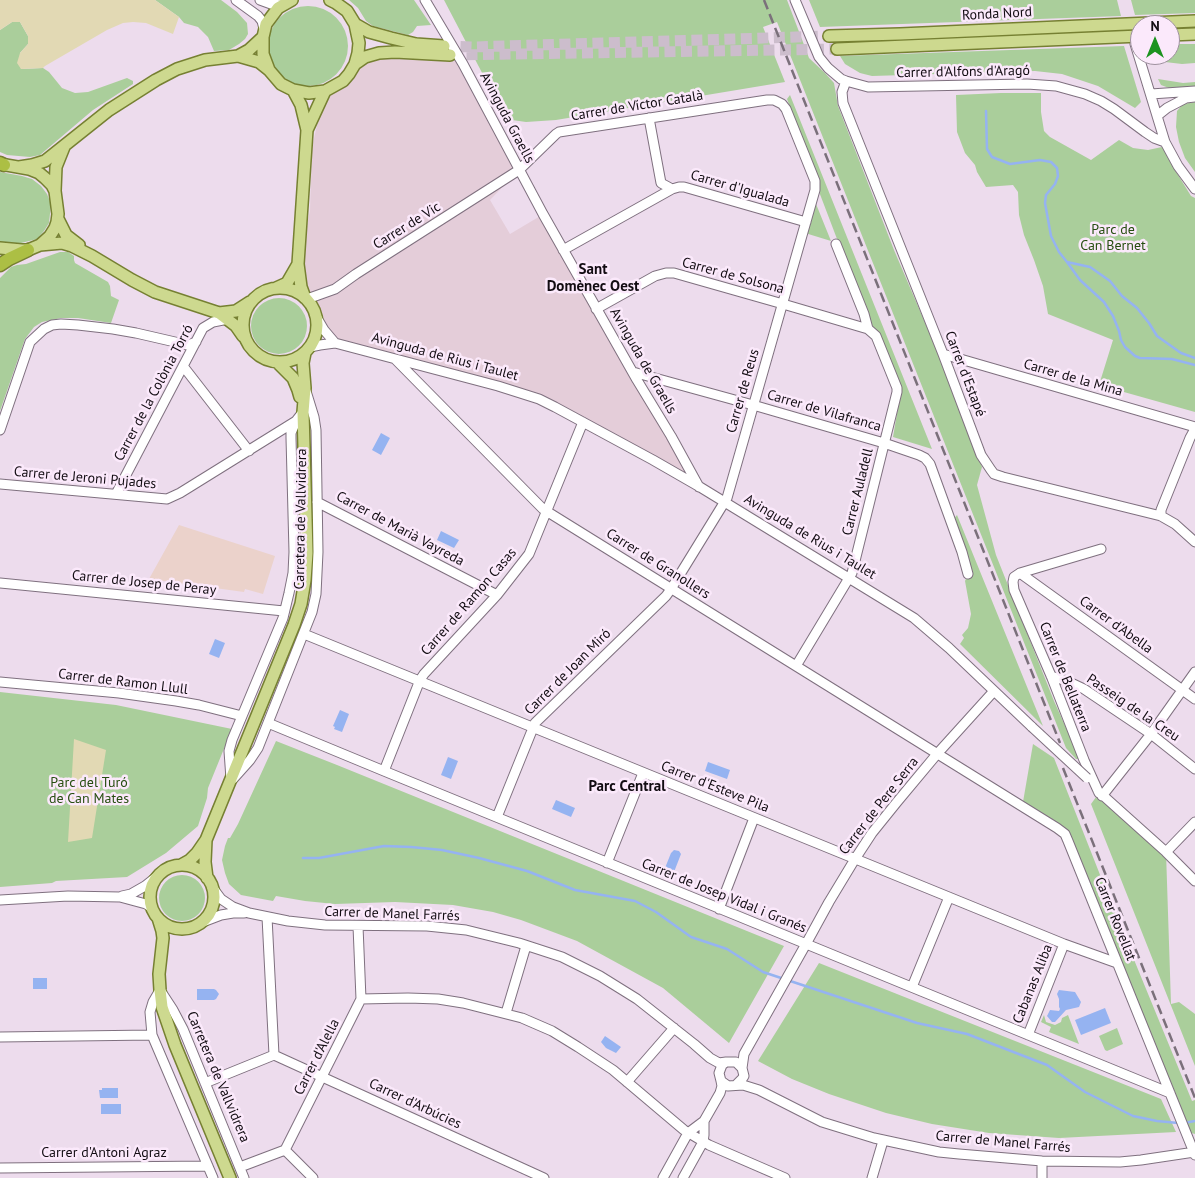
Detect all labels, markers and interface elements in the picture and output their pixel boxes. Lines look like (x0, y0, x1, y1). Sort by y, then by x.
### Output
street label: Ronda Nord (961, 4, 1033, 24)
north arrow (1130, 15, 1180, 65)
text: N (1150, 17, 1160, 35)
street label: Carrer d'Alfons d'Aragó (896, 62, 1030, 82)
street label: Avinguda Graells (476, 70, 538, 166)
street label: Carrer de Víctor Català (570, 87, 704, 125)
street label: Carrer d'Igualada (689, 167, 791, 211)
street label: Carrer de Vic (370, 199, 444, 253)
park label: Parc de Can Bernet (1080, 222, 1146, 254)
street label: Carrer de Solsona (680, 254, 786, 298)
district label: Sant Domènec Oest (547, 261, 639, 296)
street label: Avinguda de Graells (606, 305, 680, 417)
street label: Carrer de la Colònia Torró (111, 322, 197, 464)
street label: Avinguda de Rius i Taulet (370, 329, 520, 385)
street label: Carrer d'Estapé (941, 329, 989, 419)
street label: Carrer de Reus (723, 347, 763, 435)
street label: Carrer de la Mina (1021, 356, 1125, 400)
street label: Carrer de Vilafranca (765, 387, 883, 435)
street label: Carrer Auladell (839, 447, 877, 537)
street label: Carretera de Vallvidrera (291, 448, 311, 590)
street label: Carrer de Jeroni Pujades (13, 463, 157, 493)
street label: Carrer de Marià Vayreda (333, 488, 467, 570)
street label: Avinguda de Rius i Taulet (741, 491, 879, 583)
street label: Carrer de Granollers (603, 525, 713, 603)
street label: Carrer de Ramon Casas (418, 545, 520, 659)
street label: Carrer de Josep de Peray (71, 567, 217, 599)
street label: Carrer d'Abella (1076, 593, 1156, 657)
street label: Carrer de Bellaterra (1035, 620, 1095, 734)
street label: Carrer de Joan Miró (521, 625, 615, 719)
street label: Carrer de Ramon Llull (57, 666, 189, 698)
street label: Passeig de la Creu (1083, 671, 1183, 745)
street label: Carrer de Pere Serra (836, 754, 922, 858)
street label: Carrer d'Esteve Pila (658, 758, 772, 816)
park label: Parc del Turó de Can Mates (49, 775, 129, 808)
district label: Parc Central (588, 778, 666, 796)
street label: Carrer de Josep Vidal i Granés (639, 855, 809, 937)
street label: Carrer Rovellat (1091, 875, 1139, 963)
street label: Carrer de Manel Farrés (324, 903, 460, 925)
street label: Cabanas Aliba (1009, 942, 1057, 1026)
street label: Carretera de Vallvidrera (183, 1009, 253, 1145)
street label: Carrer d'Alella (291, 1016, 343, 1098)
street label: Carrer d'Arbúcies (366, 1075, 464, 1133)
street label: Carrer de Manel Farrés (935, 1128, 1071, 1156)
street label: Carrer d'Antoni Agraz (41, 1145, 167, 1161)

